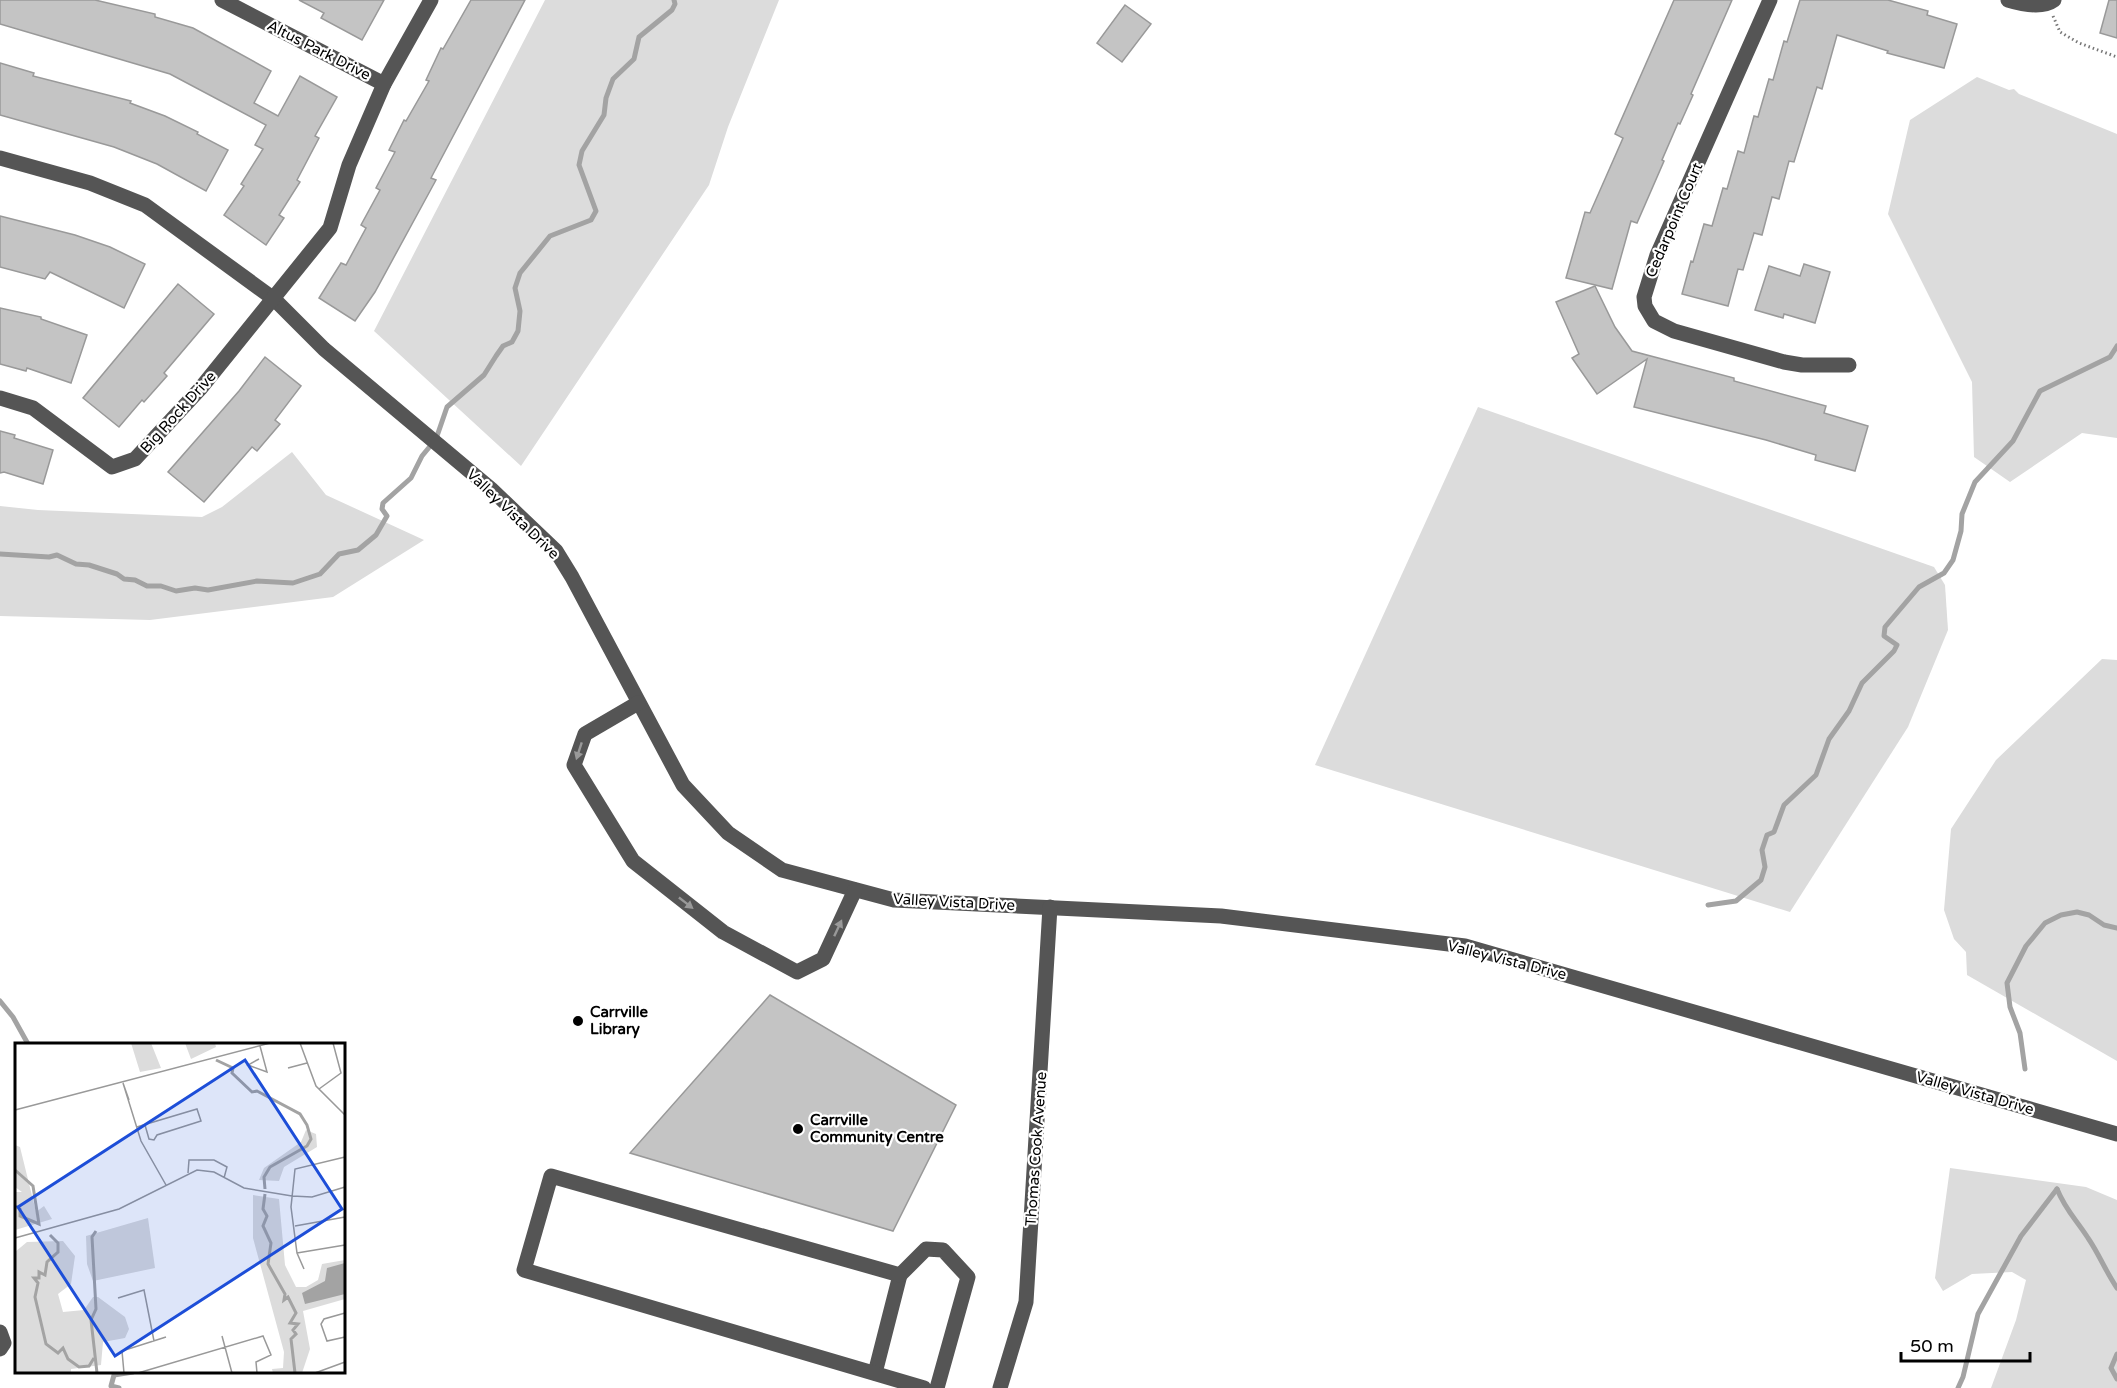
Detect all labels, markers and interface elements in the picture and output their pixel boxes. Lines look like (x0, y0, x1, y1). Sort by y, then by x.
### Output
street label: Altus Park Drive (264, 16, 374, 84)
street label: Cedarpoint Court (1642, 160, 1706, 280)
street label: Big Rock Drive (136, 367, 220, 457)
street label: Valley Vista Drive (463, 465, 563, 563)
one-way arrow (574, 742, 583, 760)
street label: Valley Vista Drive (893, 890, 1015, 914)
one-way arrow (678, 896, 693, 908)
one-way arrow (833, 920, 842, 937)
street label: Valley Vista Drive (1446, 937, 1568, 983)
place label: Carrville Library (590, 1003, 649, 1039)
marker: Carrville Library (571, 1014, 585, 1028)
inset map (15, 1043, 345, 1373)
street label: Valley Vista Drive (1914, 1068, 2036, 1118)
street label: Thomas Cook Avenue (1022, 1071, 1050, 1227)
place label: Carrville Community Centre (810, 1111, 944, 1147)
marker: Carrville Community Centre (791, 1122, 805, 1136)
scale bar (1901, 1325, 2030, 1363)
text: 50 m (1910, 1335, 1954, 1357)

